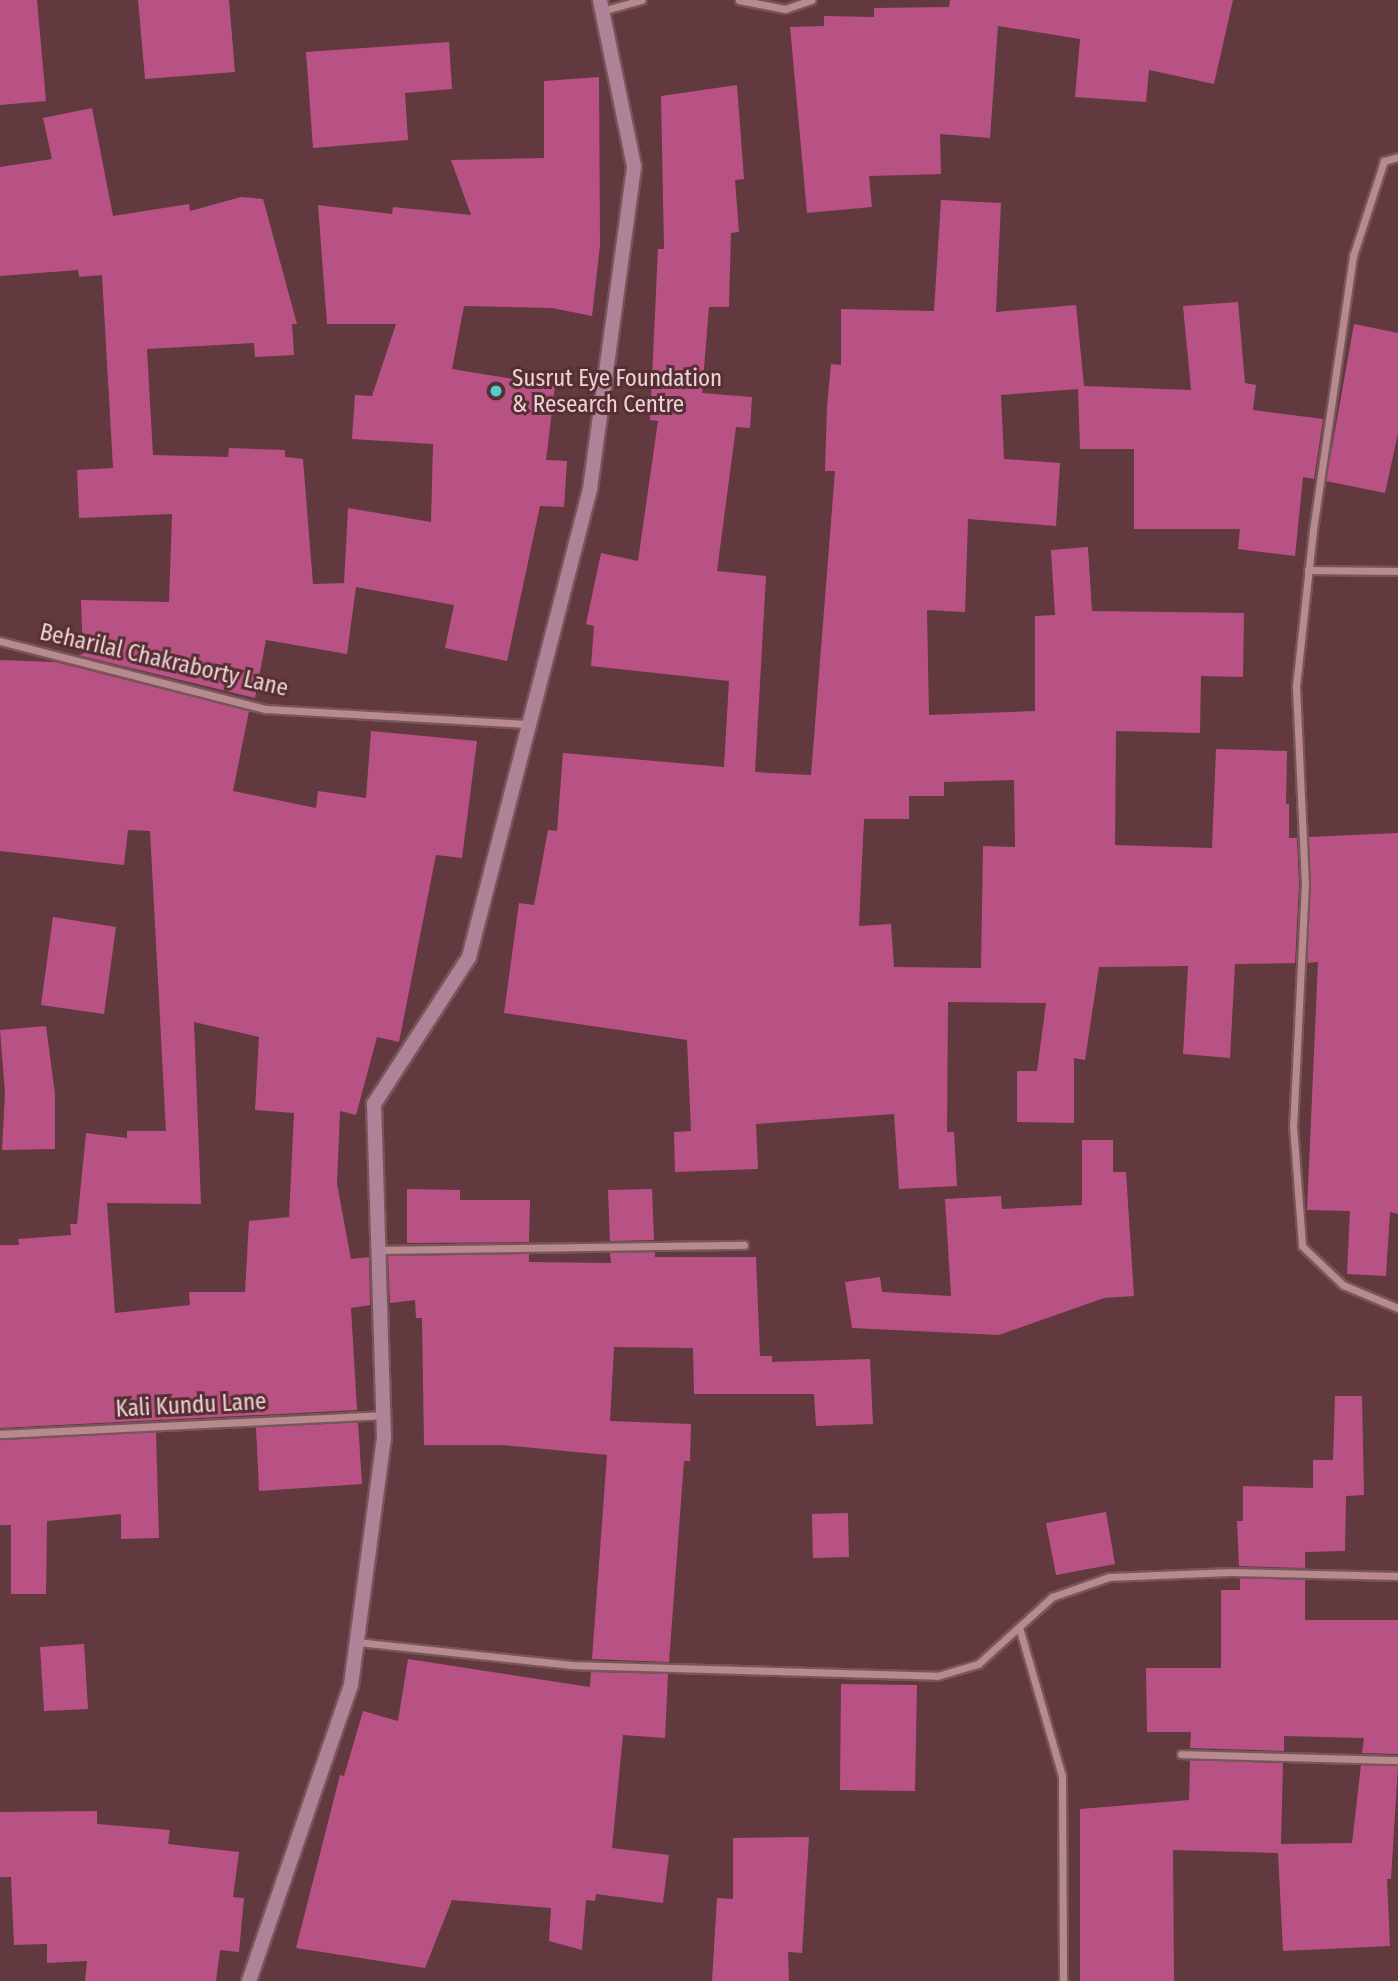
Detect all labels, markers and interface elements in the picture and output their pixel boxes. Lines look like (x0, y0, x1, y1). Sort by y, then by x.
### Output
place label: Susrut Eye Foundation & Research Centre (512, 364, 722, 418)
marker: Susrut Eye Foundation & Research Centre (486, 381, 506, 401)
street label: Beharilal Chakraborty Lane (37, 618, 291, 702)
street label: Kali Kundu Lane (115, 1387, 267, 1423)

